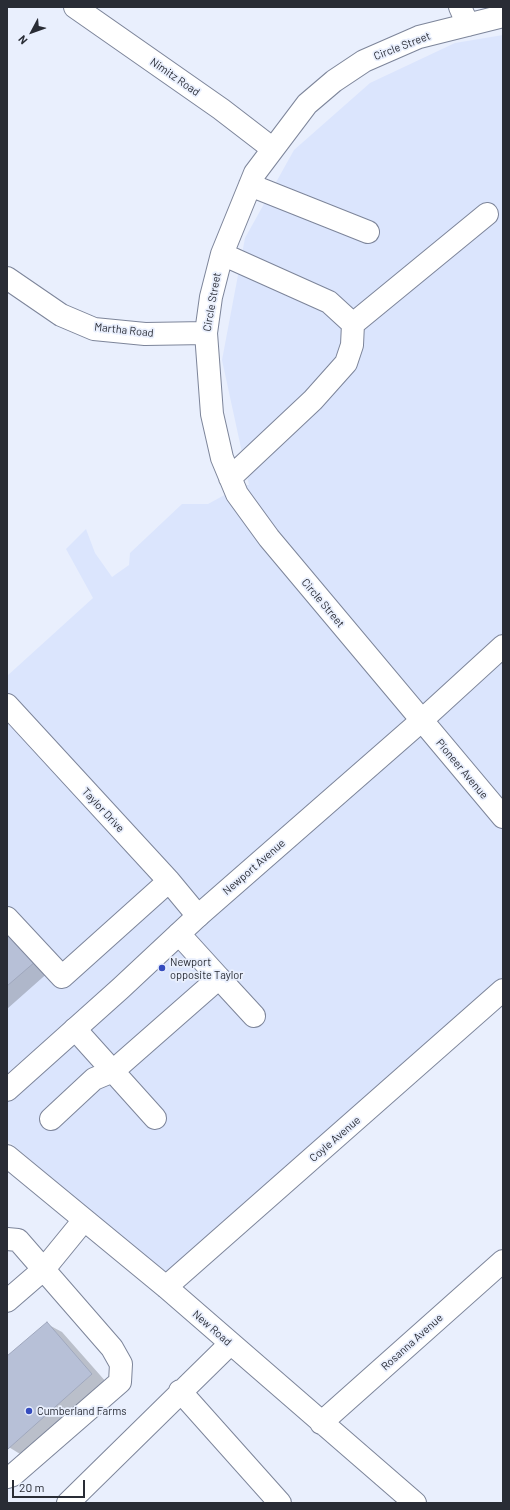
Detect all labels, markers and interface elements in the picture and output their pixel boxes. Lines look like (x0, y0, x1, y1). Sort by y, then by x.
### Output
north arrow (12, 12, 52, 52)
street label: Circle Street (372, 29, 432, 63)
text: N (15, 33, 30, 47)
street label: Nimitz Road (148, 55, 202, 99)
street label: Circle Street (200, 271, 224, 333)
street label: Martha Road (94, 320, 154, 340)
street label: Circle Street (299, 576, 347, 630)
street label: Pioneer Avenue (433, 736, 491, 802)
street label: Taylor Drive (79, 785, 127, 835)
street label: Newport Avenue (220, 836, 288, 898)
place label: Newport opposite Taylor (170, 955, 243, 981)
marker: Newport opposite Taylor (157, 963, 167, 973)
street label: Coyle Avenue (307, 1113, 363, 1165)
street label: New Road (190, 1307, 234, 1349)
street label: Rosanna Avenue (379, 1311, 445, 1373)
place label: Cumberland Farms (37, 1404, 127, 1418)
marker: Cumberland Farms (24, 1406, 34, 1416)
scale bar (14, 1472, 87, 1498)
text: 20 m (19, 1480, 45, 1494)

